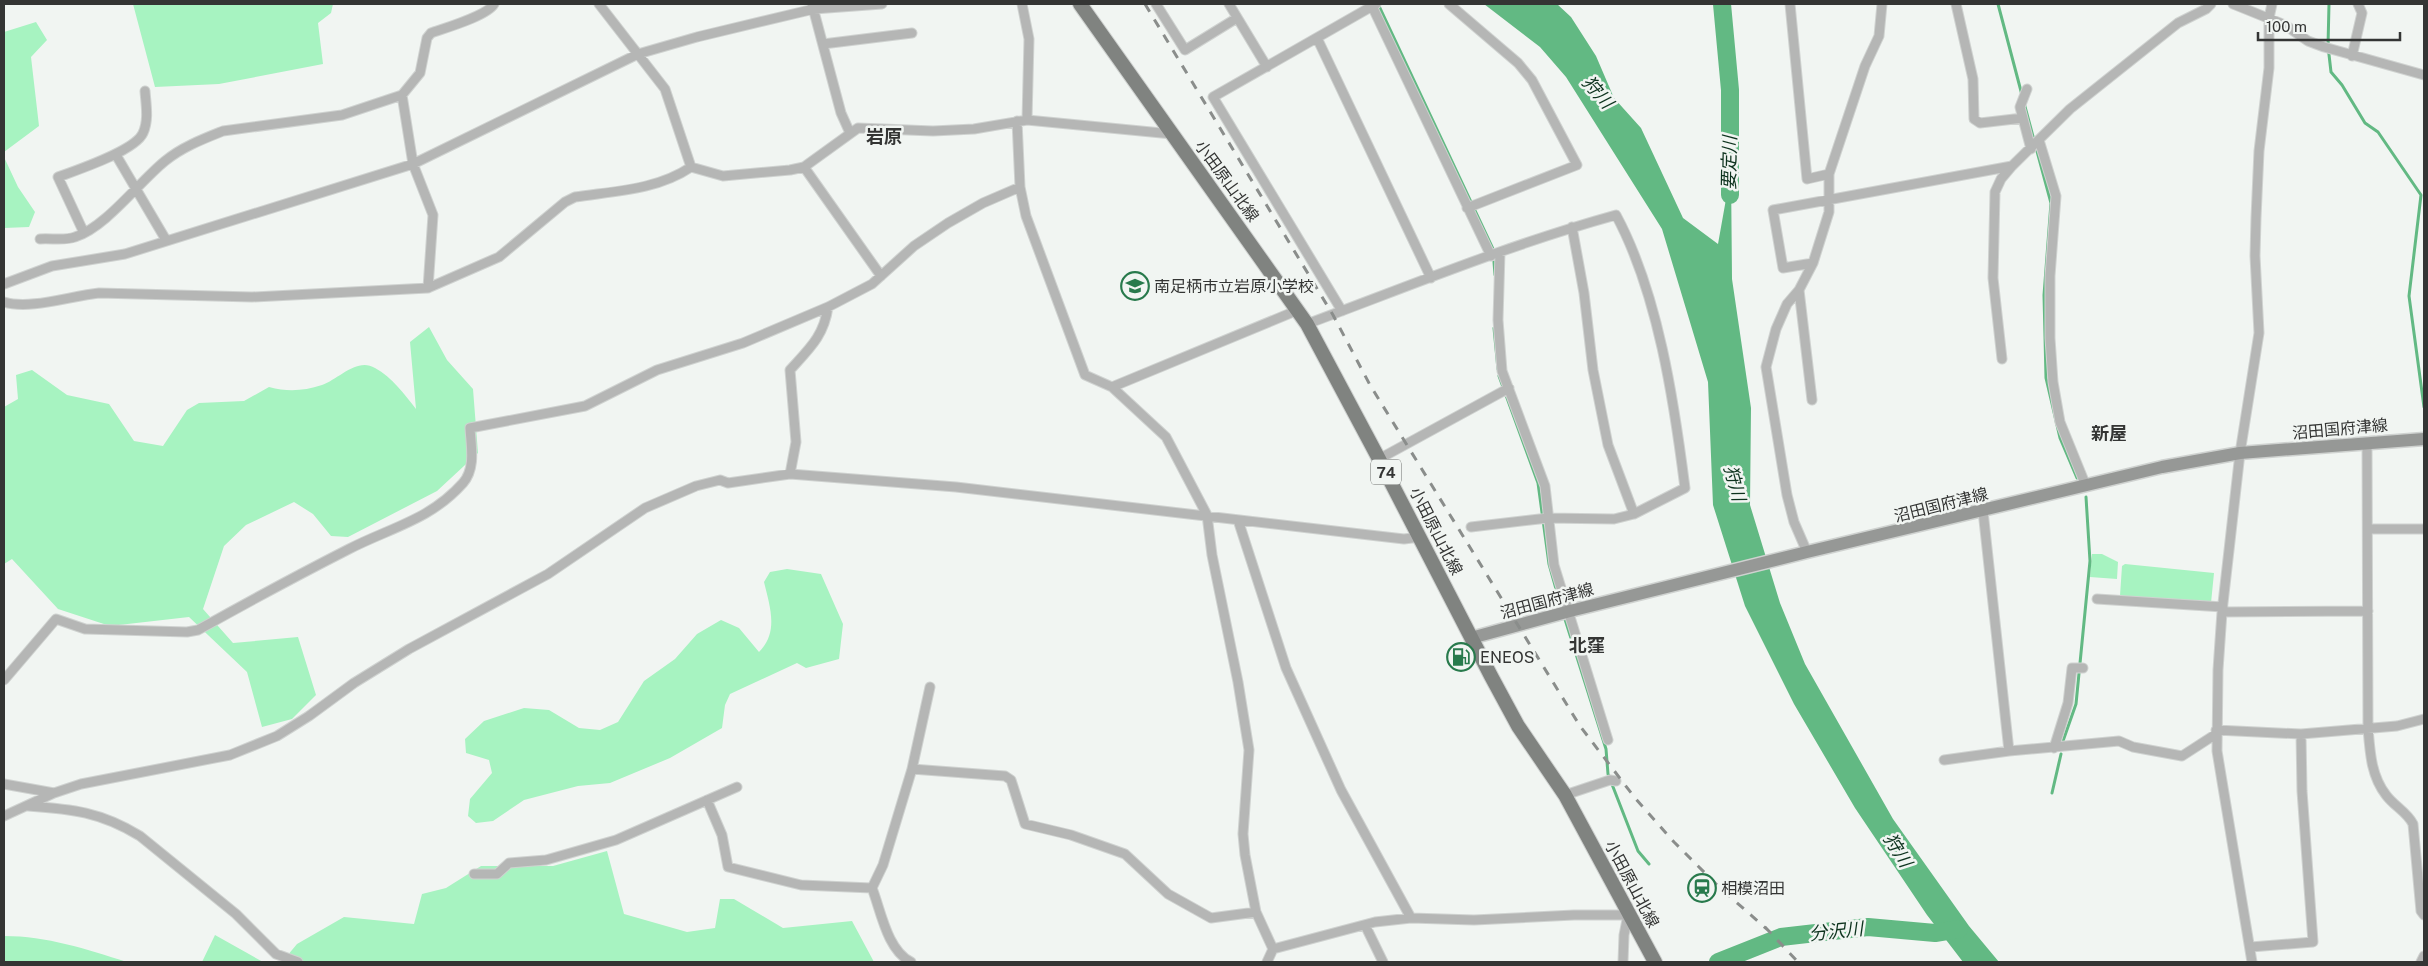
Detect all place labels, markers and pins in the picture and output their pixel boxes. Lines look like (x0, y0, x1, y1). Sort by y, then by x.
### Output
school or university icon: 南足柄市立岩原小学校 (1120, 271, 1150, 301)
place label: 南足柄市立岩原小学校 (1154, 277, 1314, 296)
fuel station icon: ENEOS (1446, 642, 1476, 672)
place label: ENEOS (1480, 648, 1534, 667)
station icon: 相模沼田 (1687, 873, 1717, 903)
place label: 相模沼田 (1721, 879, 1785, 898)

